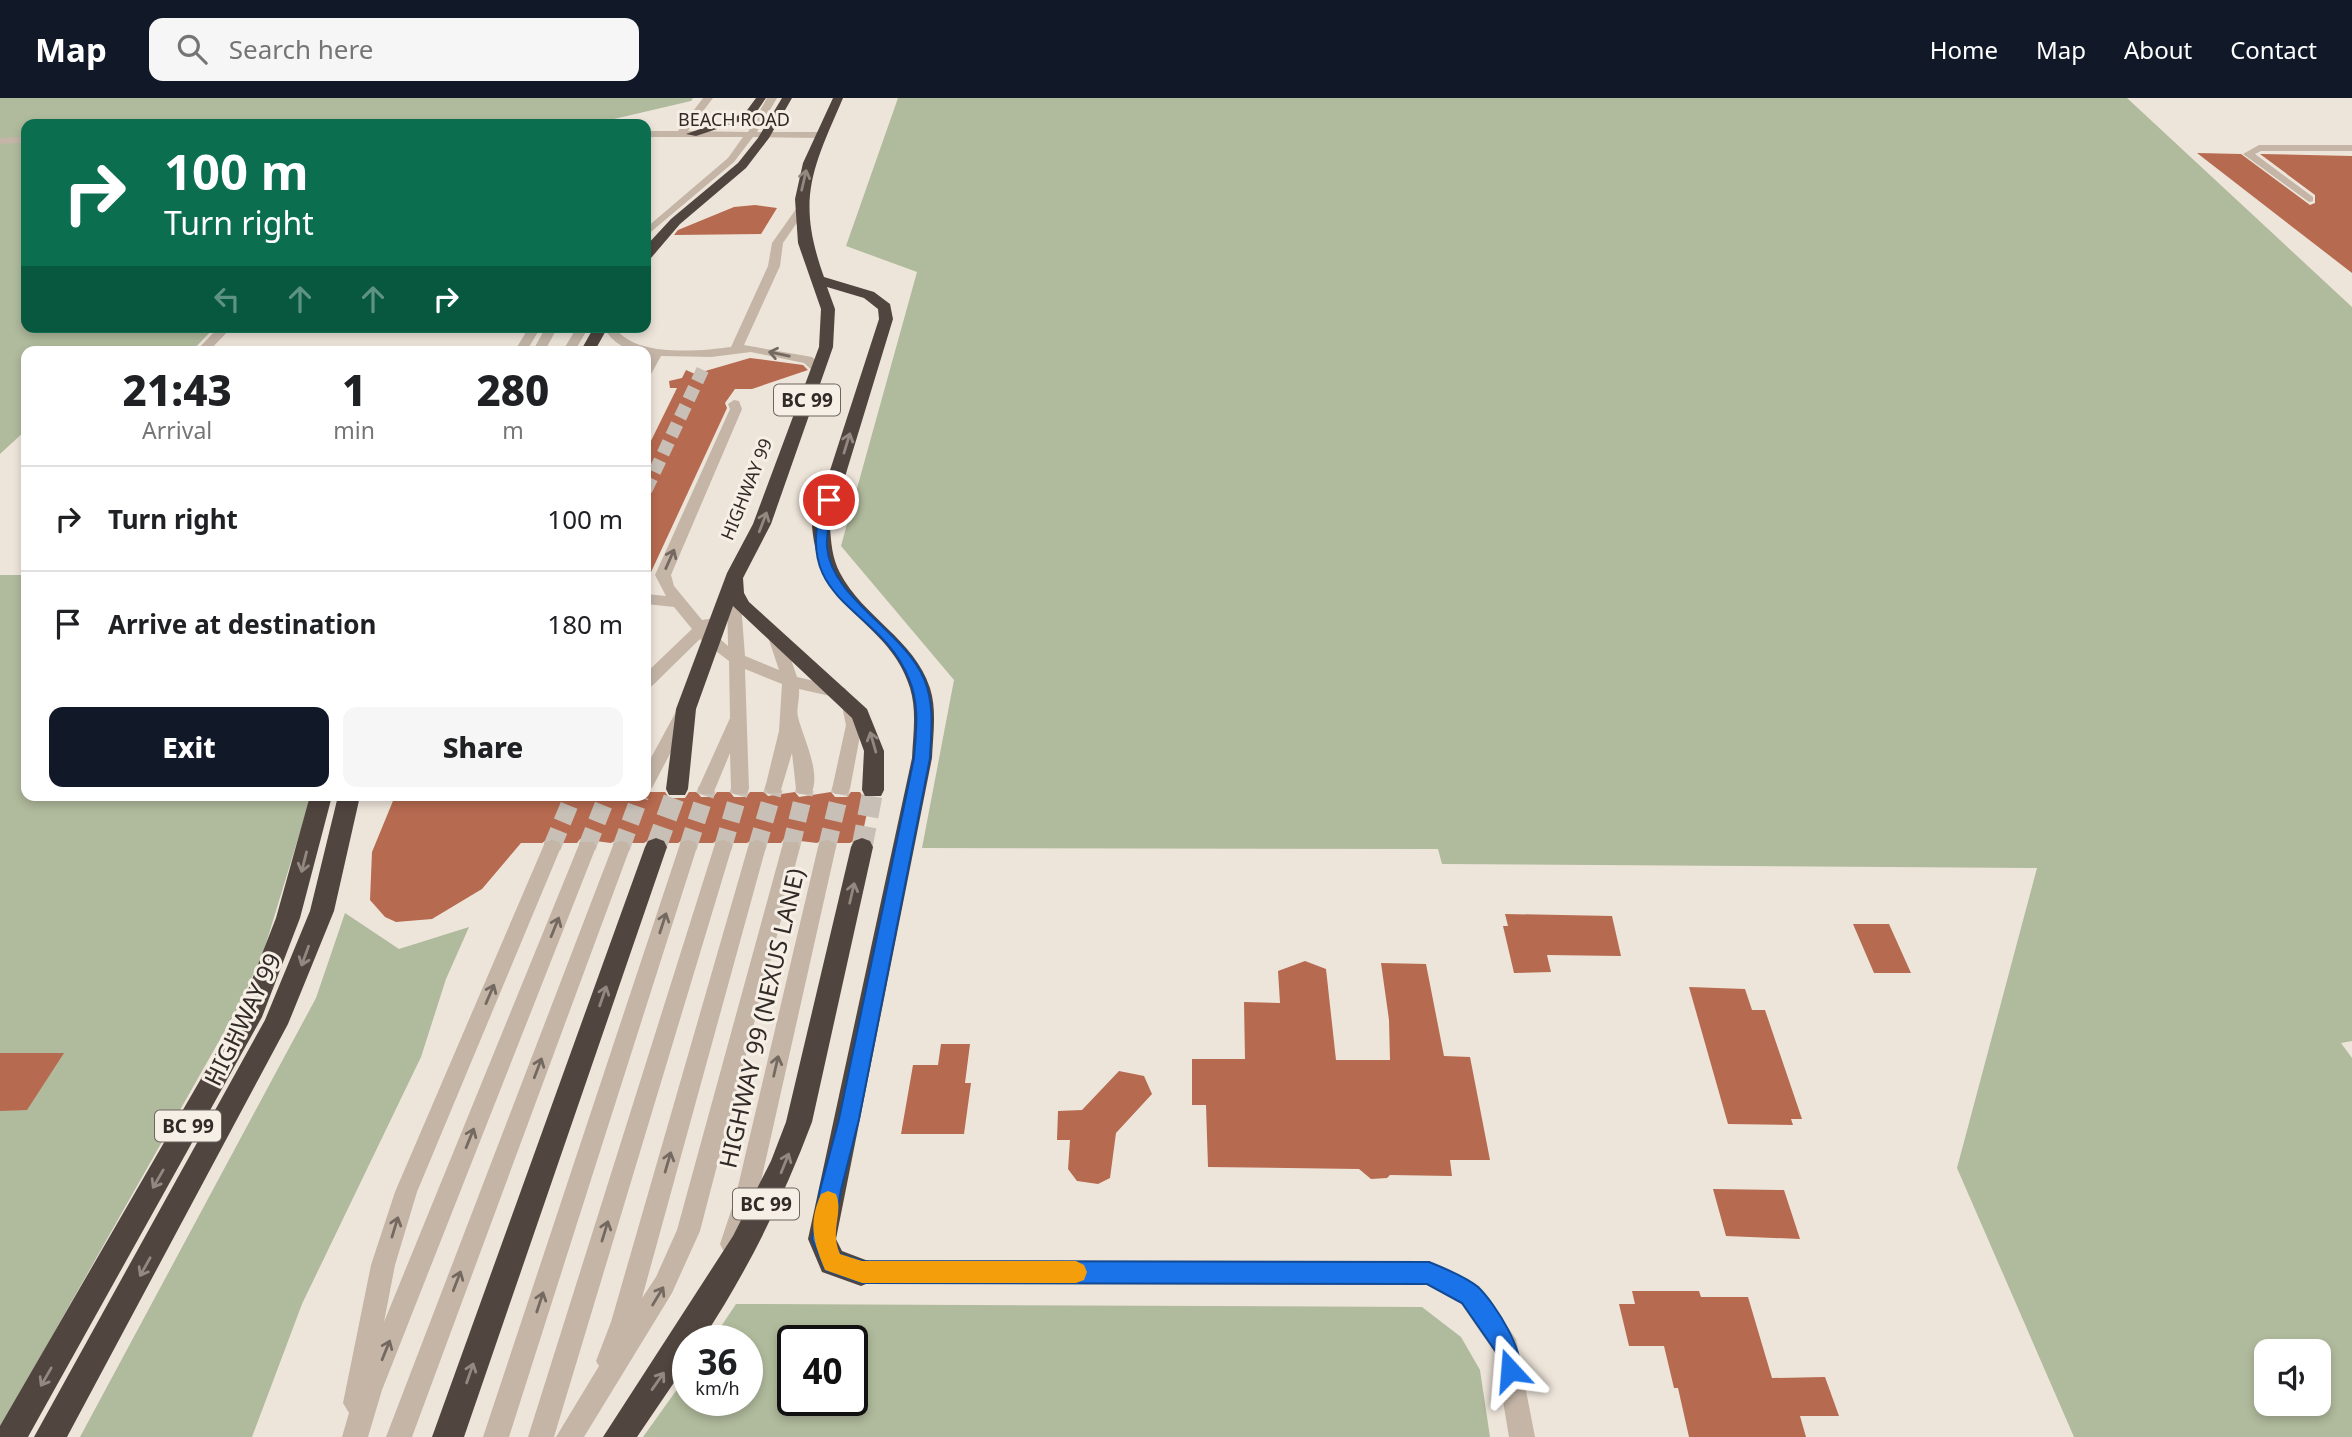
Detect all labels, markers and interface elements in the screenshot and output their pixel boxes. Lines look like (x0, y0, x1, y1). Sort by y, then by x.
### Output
search box (149, 18, 639, 81)
text: Map (35, 27, 107, 72)
icon: search (173, 30, 211, 68)
text: Search here (229, 31, 373, 67)
text: Home (1930, 33, 1998, 66)
text: Map (2036, 33, 2086, 66)
text: About (2124, 33, 2192, 66)
text: Contact (2230, 33, 2317, 66)
street label: BEACH ROAD (678, 107, 790, 131)
text: 100 m (164, 138, 309, 204)
icon: right (49, 147, 140, 238)
one-way arrow (798, 169, 811, 192)
text: Turn right (164, 201, 314, 244)
icon: left (208, 280, 246, 318)
icon: ahead (281, 280, 319, 318)
icon: ahead (354, 280, 392, 318)
icon: right (427, 280, 465, 318)
one-way arrow (768, 347, 791, 361)
text: 21:43 (123, 361, 232, 418)
text: 1 (342, 361, 366, 418)
text: 280 (477, 361, 549, 418)
road number: BC 99 (774, 384, 840, 416)
text: Arrival (142, 414, 212, 446)
text: min (333, 414, 375, 446)
text: m (502, 414, 524, 446)
one-way arrow (841, 432, 854, 454)
street label: HIGHWAY 99 (715, 435, 777, 543)
pin (799, 470, 859, 530)
icon: arrive (810, 481, 848, 519)
icon: right (49, 500, 87, 538)
text: Turn right (108, 501, 238, 537)
text: 100 m (547, 501, 623, 537)
one-way arrow (757, 511, 770, 533)
one-way arrow (664, 549, 677, 570)
icon: arrive (49, 605, 87, 643)
text: Arrive at destination (108, 606, 377, 642)
text: 180 m (547, 606, 623, 642)
button: Exit (49, 707, 329, 787)
button: Share (343, 707, 623, 787)
one-way arrow (865, 732, 878, 754)
one-way arrow (297, 850, 310, 873)
street label: HIGHWAY 99 (NEXUS LANE) (710, 865, 812, 1171)
one-way arrow (846, 882, 860, 905)
one-way arrow (658, 912, 670, 934)
one-way arrow (549, 917, 562, 939)
one-way arrow (298, 945, 311, 967)
street label: HIGHWAY 99 (196, 947, 288, 1091)
one-way arrow (485, 984, 498, 1005)
one-way arrow (598, 986, 610, 1008)
one-way arrow (770, 1055, 783, 1078)
one-way arrow (532, 1058, 545, 1080)
road number: BC 99 (155, 1110, 221, 1142)
one-way arrow (465, 1128, 478, 1150)
one-way arrow (663, 1151, 676, 1173)
one-way arrow (779, 1153, 792, 1175)
one-way arrow (151, 1168, 165, 1188)
road number: BC 99 (733, 1188, 799, 1220)
one-way arrow (389, 1216, 402, 1238)
one-way arrow (599, 1221, 612, 1243)
one-way arrow (138, 1256, 151, 1277)
one-way arrow (452, 1271, 465, 1293)
one-way arrow (651, 1287, 665, 1307)
one-way arrow (534, 1291, 547, 1313)
speed limit sign: 40 (777, 1325, 868, 1416)
position arrow (1473, 1333, 1547, 1407)
text: 36 (697, 1338, 738, 1385)
one-way arrow (380, 1339, 393, 1361)
map controls (2254, 1339, 2331, 1416)
button: sound (2254, 1339, 2331, 1416)
one-way arrow (465, 1362, 477, 1384)
one-way arrow (39, 1366, 53, 1386)
one-way arrow (651, 1372, 665, 1391)
text: km/h (695, 1376, 740, 1400)

